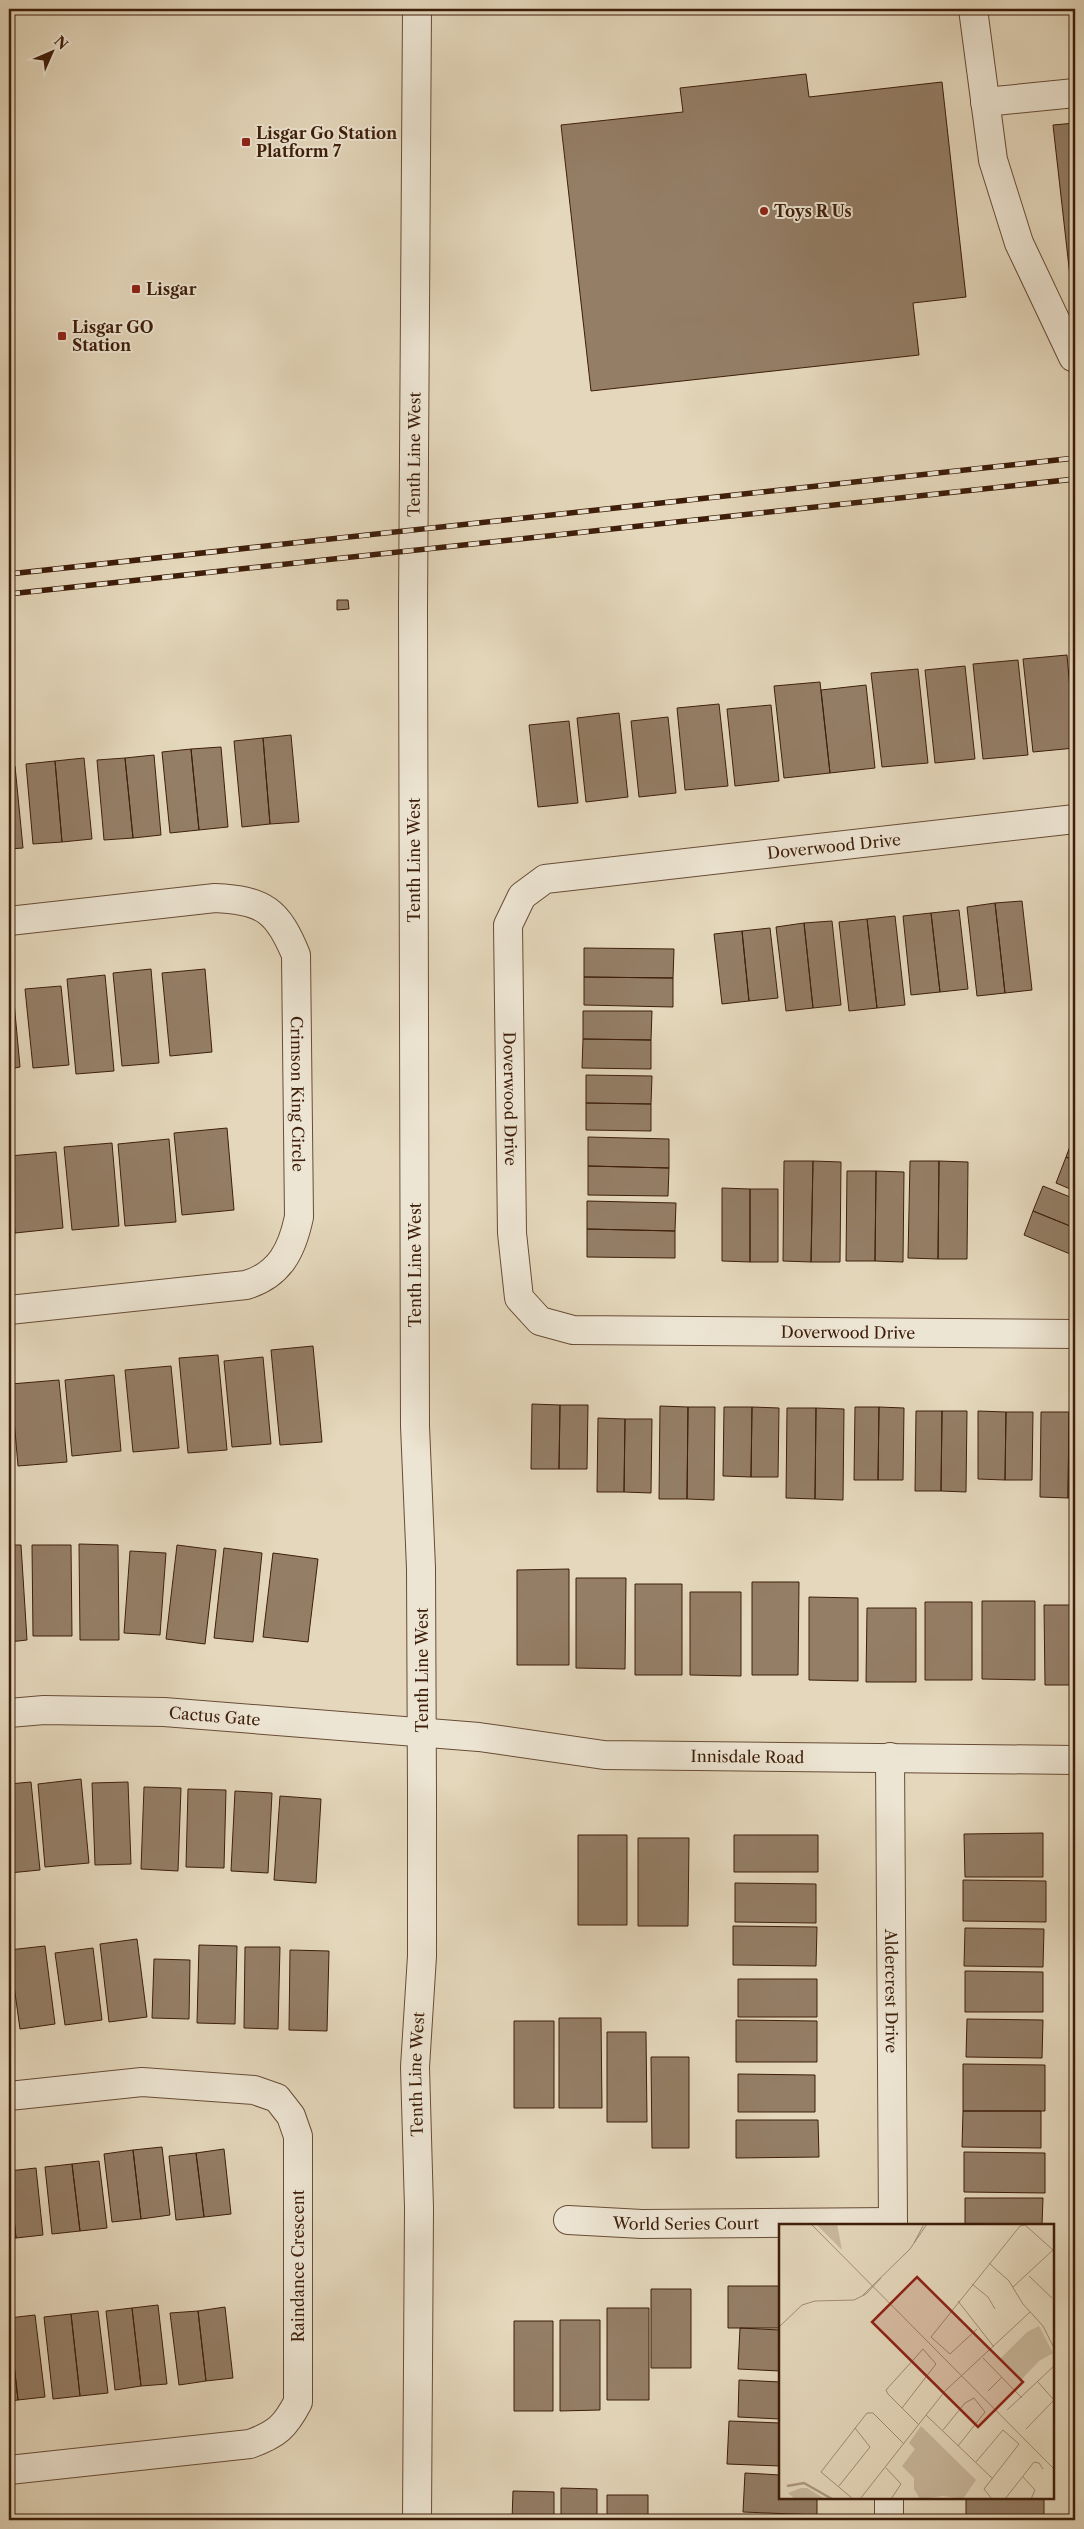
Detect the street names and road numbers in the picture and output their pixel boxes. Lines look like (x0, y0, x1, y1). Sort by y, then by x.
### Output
street label: Tenth Line West (404, 391, 424, 517)
street label: Tenth Line West (404, 797, 424, 923)
street label: Doverwood Drive (766, 829, 902, 863)
street label: Crimson King Circle (287, 1016, 308, 1172)
street label: Doverwood Drive (499, 1031, 521, 1166)
street label: Tenth Line West (405, 1202, 425, 1328)
street label: Doverwood Drive (781, 1322, 915, 1343)
street label: Tenth Line West (412, 1607, 432, 1733)
street label: Cactus Gate (168, 1702, 261, 1730)
street label: Innisdale Road (691, 1746, 805, 1767)
street label: Aldercrest Drive (881, 1928, 902, 2053)
street label: Tenth Line West (405, 2011, 428, 2137)
street label: Raindance Crescent (288, 2189, 308, 2342)
street label: World Series Court (611, 2212, 759, 2234)

